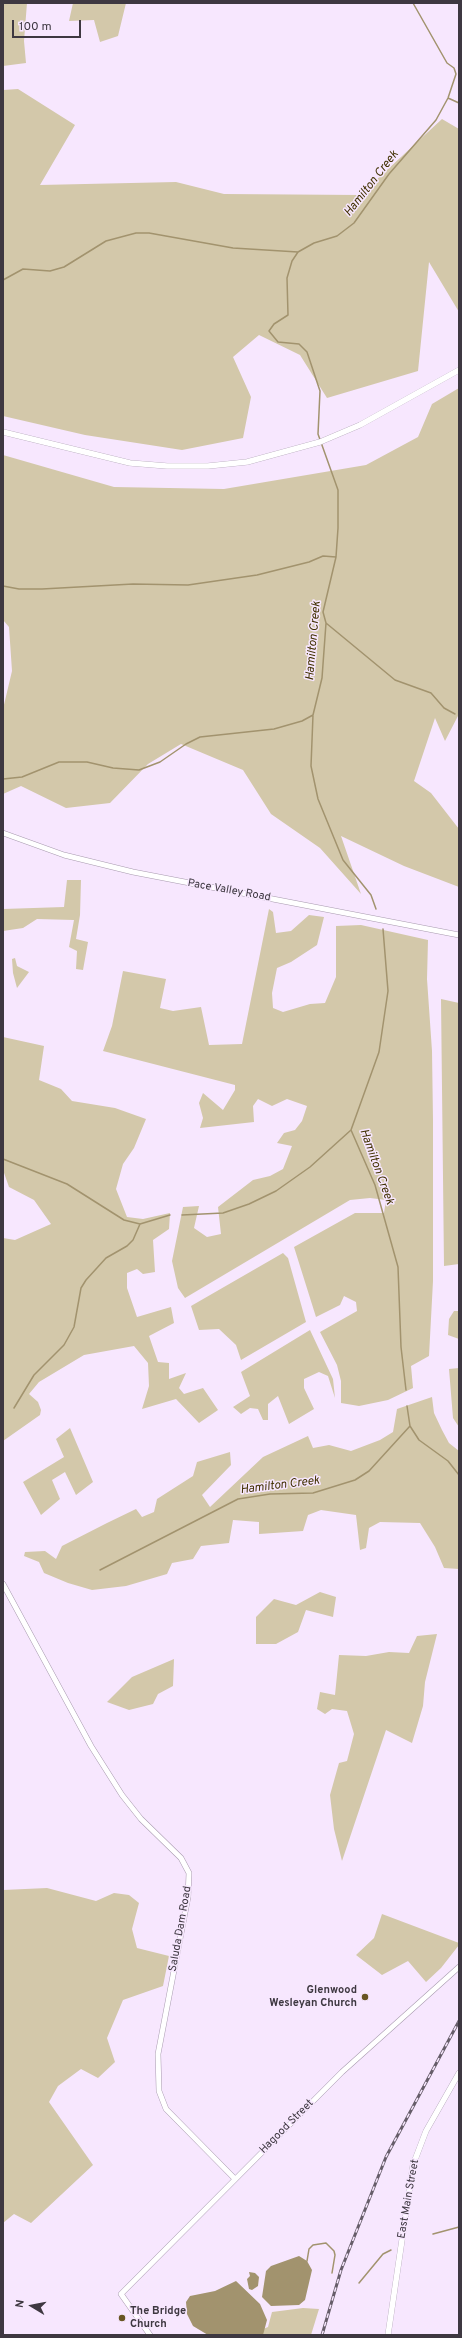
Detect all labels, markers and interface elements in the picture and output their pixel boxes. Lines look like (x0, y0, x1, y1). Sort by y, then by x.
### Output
scale bar (14, 12, 83, 38)
text: 100 m (19, 19, 52, 35)
water label: Hamilton Creek (342, 148, 402, 220)
water label: Hamilton Creek (303, 601, 325, 681)
street label: Pace Valley Road (186, 877, 272, 905)
water label: Hamilton Creek (356, 1127, 396, 1207)
water label: Hamilton Creek (240, 1474, 320, 1498)
street label: Saluda Dam Road (167, 1885, 195, 1973)
place label: Glenwood Wesleyan Church (269, 1984, 357, 2010)
marker: Glenwood Wesleyan Church (360, 1992, 370, 2002)
street label: Hagood Street (257, 2097, 317, 2157)
street label: East Main Street (396, 2158, 422, 2240)
north arrow (12, 2286, 52, 2326)
text: N (13, 2299, 28, 2309)
place label: The Bridge Church (130, 2305, 186, 2331)
marker: The Bridge Church (117, 2313, 127, 2323)

